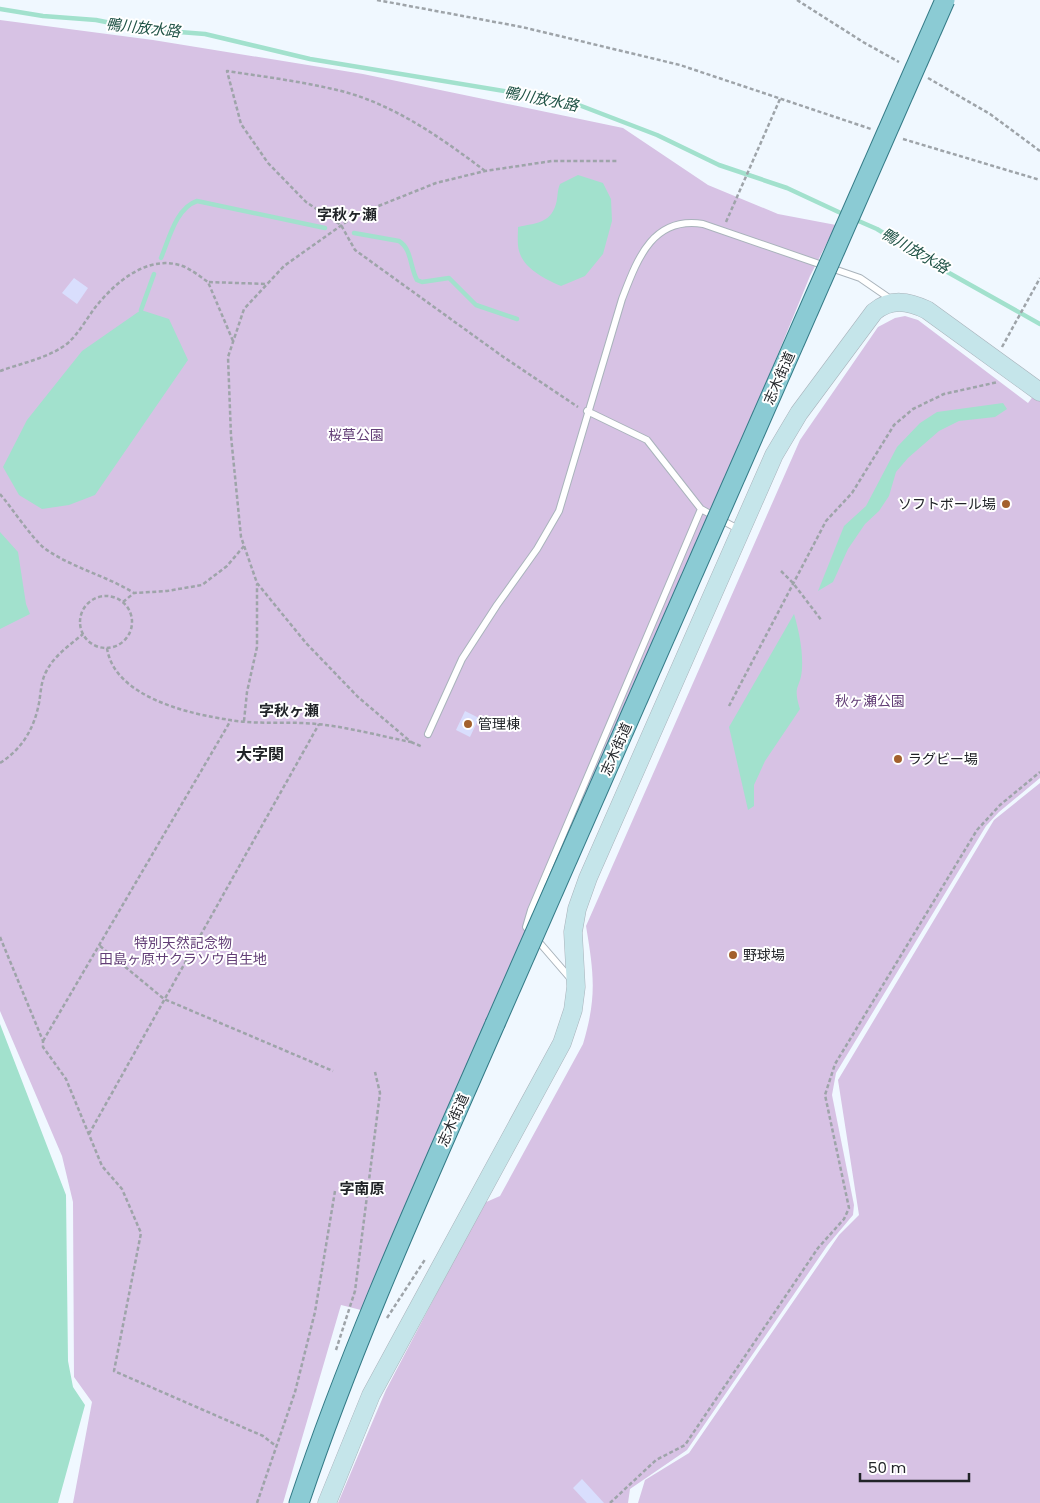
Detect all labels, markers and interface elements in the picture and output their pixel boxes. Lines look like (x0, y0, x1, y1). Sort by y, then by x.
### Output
water label: 鴨川放水路 (105, 13, 183, 42)
water label: 鴨川放水路 (502, 81, 582, 116)
district label: 字秋ヶ瀬 (317, 204, 377, 225)
water label: 鴨川放水路 (878, 223, 955, 279)
street label: 志木街道 (758, 348, 800, 408)
park label: 桜草公園 (328, 425, 384, 445)
place label: ソフトボール場 (898, 494, 996, 514)
marker: ソフトボール場 (1000, 498, 1012, 510)
park label: 秋ヶ瀬公園 (835, 691, 905, 711)
district label: 字秋ヶ瀬 (259, 700, 319, 721)
place label: 管理棟 (478, 714, 520, 734)
marker: 管理棟 (462, 718, 474, 730)
street label: 志木街道 (595, 719, 637, 779)
district label: 大字関 (236, 743, 284, 766)
place label: ラグビー場 (908, 749, 978, 769)
marker: ラグビー場 (892, 753, 904, 765)
park label: 特別天然記念物 田島ヶ原サクラソウ自生地 (99, 933, 267, 969)
place label: 野球場 (743, 945, 785, 965)
marker: 野球場 (727, 949, 739, 961)
street label: 志木街道 (432, 1090, 474, 1150)
district label: 字南原 (339, 1178, 385, 1199)
scale bar (860, 1450, 969, 1482)
text: 50 m (868, 1457, 906, 1478)

